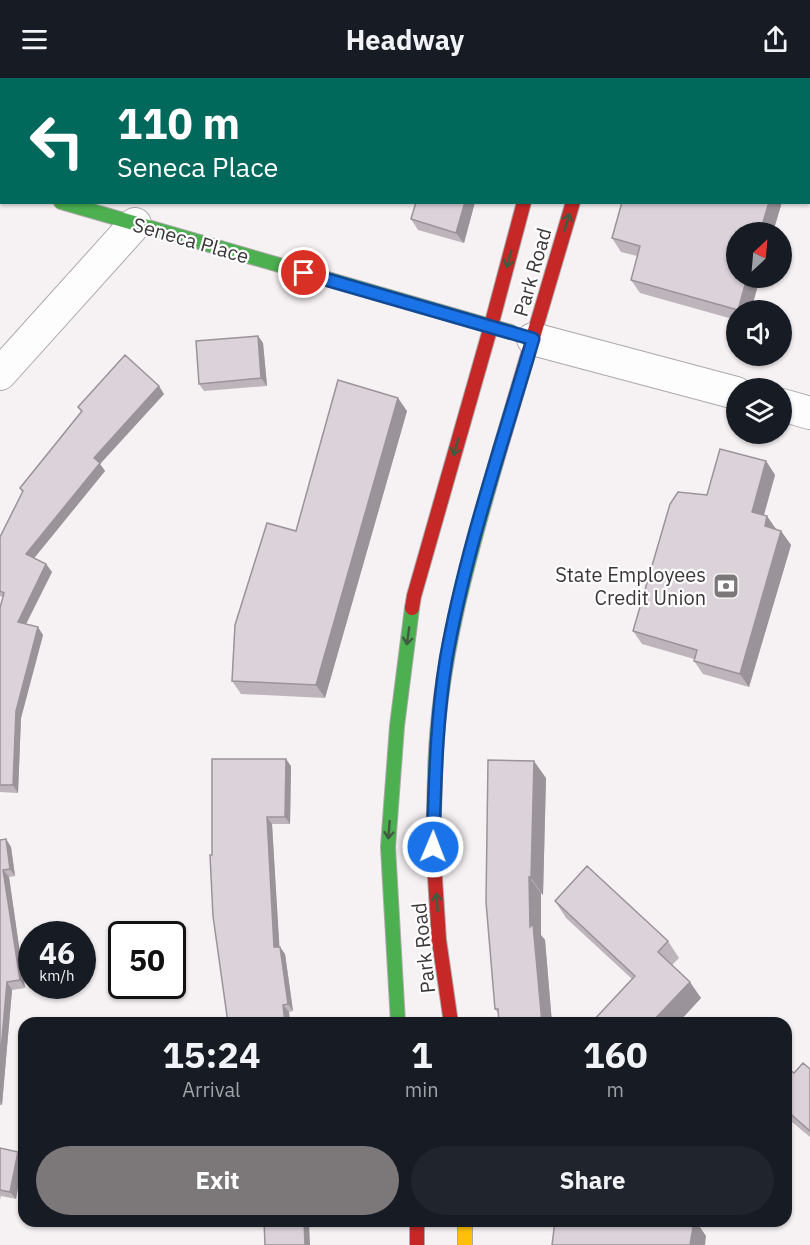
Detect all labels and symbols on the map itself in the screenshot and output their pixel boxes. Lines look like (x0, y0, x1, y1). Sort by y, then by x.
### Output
street label: Seneca Place (130, 211, 252, 269)
one-way arrow (562, 213, 573, 232)
north arrow (726, 222, 792, 288)
street label: Park Road (506, 224, 558, 320)
pin (278, 247, 329, 298)
one-way arrow (502, 249, 514, 268)
one-way arrow (450, 437, 461, 456)
place label: State Employees Credit Union (555, 561, 706, 611)
bank icon: State Employees Credit Union (711, 571, 741, 601)
one-way arrow (403, 625, 414, 645)
position arrow (401, 815, 465, 879)
one-way arrow (384, 819, 395, 839)
one-way arrow (431, 893, 442, 913)
street label: Park Road (405, 901, 441, 995)
speed limit sign: 50 (108, 921, 186, 999)

